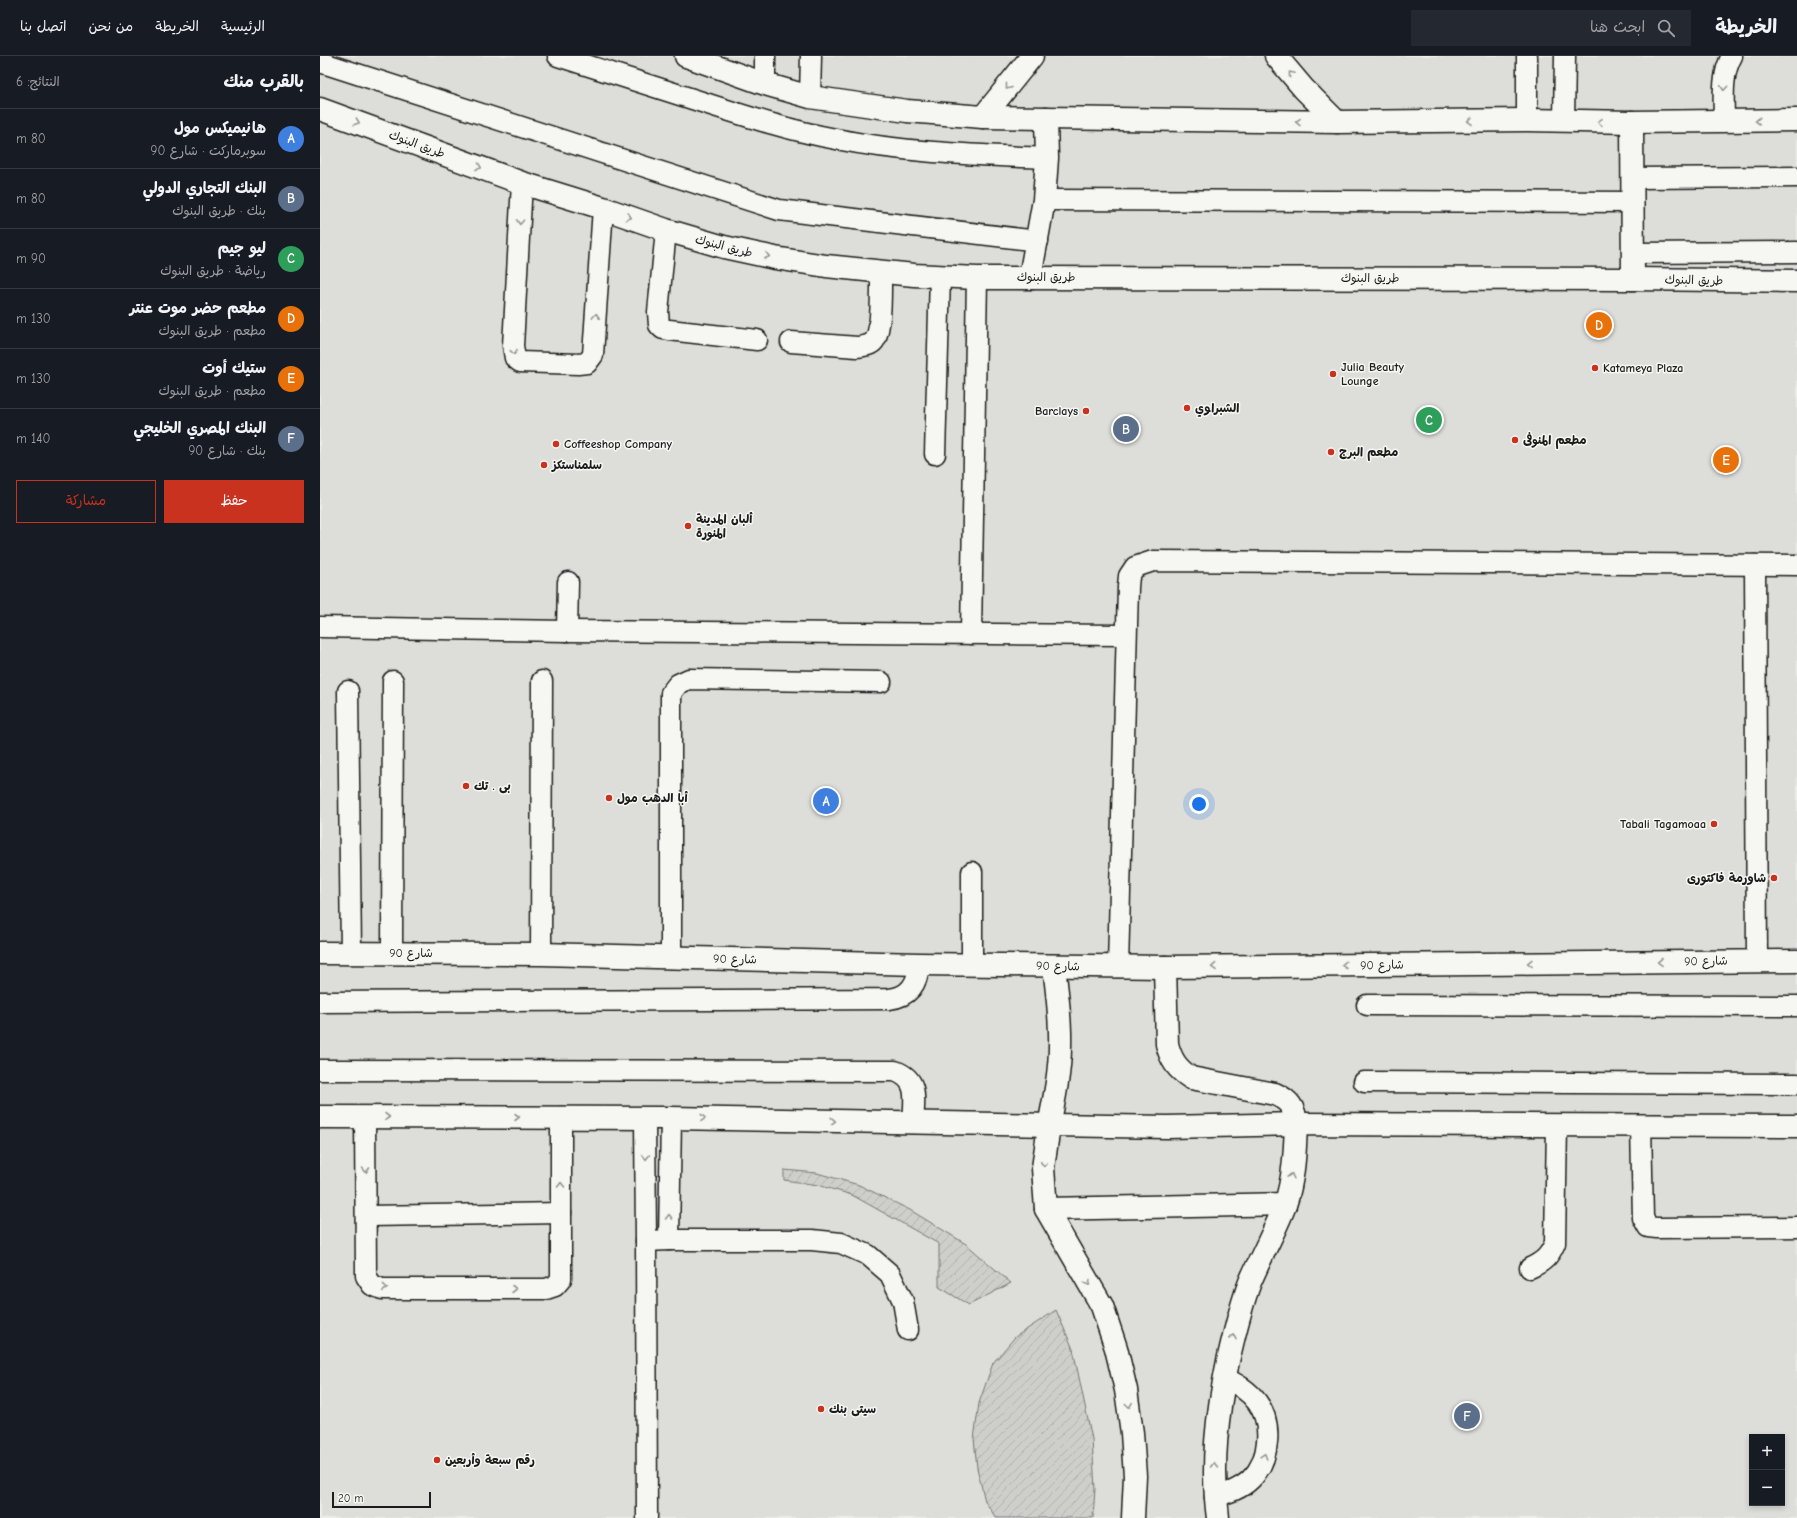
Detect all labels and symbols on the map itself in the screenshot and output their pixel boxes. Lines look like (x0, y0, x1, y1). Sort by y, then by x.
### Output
one-way arrow (1288, 71, 1295, 79)
one-way arrow (1005, 82, 1012, 89)
one-way arrow (1720, 85, 1729, 91)
one-way arrow (1467, 117, 1473, 125)
one-way arrow (1755, 117, 1761, 125)
one-way arrow (353, 118, 360, 126)
one-way arrow (1295, 118, 1301, 126)
one-way arrow (1597, 118, 1603, 126)
street label: طريق البنوك (387, 127, 447, 162)
one-way arrow (475, 163, 482, 171)
one-way arrow (625, 213, 632, 221)
one-way arrow (515, 219, 524, 225)
street label: طريق البنوك (694, 232, 754, 261)
one-way arrow (764, 252, 770, 260)
street label: طريق البنوك (1017, 270, 1075, 285)
street label: طريق البنوك (1341, 271, 1399, 286)
street label: طريق البنوك (1665, 272, 1723, 289)
pin: D (1586, 310, 1612, 340)
one-way arrow (592, 313, 601, 319)
one-way arrow (509, 349, 518, 355)
place label: Julia Beauty Lounge (1341, 360, 1404, 388)
place label: Katameya Plaza (1603, 361, 1683, 375)
marker: Katameya Plaza (1590, 363, 1600, 373)
marker: Julia Beauty Lounge (1328, 369, 1338, 379)
place label: الشبراوي (1195, 401, 1239, 417)
marker: الشبراوي (1182, 403, 1192, 413)
place label: Barclays (1035, 404, 1078, 418)
pin: C (1416, 405, 1442, 435)
marker: Barclays (1081, 406, 1091, 416)
pin: B (1113, 414, 1139, 444)
place label: مطعم المنوفى (1523, 432, 1587, 449)
marker: مطعم المنوفى (1510, 435, 1520, 445)
place label: Coffeeshop Company (564, 437, 673, 451)
marker: Coffeeshop Company (551, 439, 561, 449)
place label: مطعم البرج (1339, 445, 1398, 461)
pin: E (1713, 445, 1739, 475)
marker: مطعم البرج (1326, 447, 1336, 457)
place label: سلمناستكز (551, 458, 602, 472)
marker: سلمناستكز (539, 460, 549, 470)
place label: ألبان المدينة المنورة (696, 511, 753, 541)
marker: ألبان المدينة المنورة (683, 521, 693, 531)
place label: بى . تك (474, 779, 511, 794)
marker: بى . تك (461, 781, 471, 791)
pin: A (813, 786, 839, 816)
place label: أبا الدهب مول (617, 790, 689, 806)
marker: أبا الدهب مول (604, 793, 614, 803)
your location (1189, 794, 1209, 814)
place label: Tabali Tagamoaa (1620, 817, 1706, 831)
marker: Tabali Tagamoaa (1709, 819, 1719, 829)
place label: شاورمة فاكتورى (1687, 871, 1766, 886)
marker: شاورمة فاكتورى (1769, 873, 1779, 883)
street label: شارع 90 (389, 946, 433, 962)
street label: شارع 90 (713, 952, 757, 968)
street label: شارع 90 (1684, 954, 1728, 970)
one-way arrow (1657, 957, 1663, 966)
street label: شارع 90 (1360, 958, 1404, 974)
street label: شارع 90 (1036, 959, 1080, 975)
one-way arrow (1527, 959, 1533, 967)
one-way arrow (1341, 961, 1347, 969)
one-way arrow (1211, 963, 1217, 971)
one-way arrow (384, 1113, 390, 1121)
one-way arrow (514, 1113, 520, 1121)
one-way arrow (700, 1114, 706, 1122)
one-way arrow (830, 1117, 836, 1125)
one-way arrow (642, 1154, 650, 1160)
one-way arrow (1039, 1161, 1048, 1167)
one-way arrow (362, 1167, 370, 1173)
one-way arrow (1287, 1172, 1295, 1179)
one-way arrow (557, 1182, 565, 1188)
one-way arrow (665, 1214, 673, 1220)
one-way arrow (1083, 1279, 1091, 1286)
one-way arrow (381, 1283, 388, 1292)
one-way arrow (511, 1285, 517, 1293)
one-way arrow (1229, 1334, 1237, 1340)
pin: F (1454, 1401, 1480, 1431)
place label: سيتى بنك (829, 1402, 876, 1417)
one-way arrow (1124, 1402, 1133, 1408)
marker: سيتى بنك (816, 1404, 826, 1414)
place label: رقم سبعة وأربعين (445, 1452, 535, 1469)
one-way arrow (1259, 1453, 1268, 1460)
marker: رقم سبعة وأربعين (432, 1455, 442, 1465)
one-way arrow (1210, 1462, 1219, 1468)
scale bar (332, 1490, 431, 1509)

